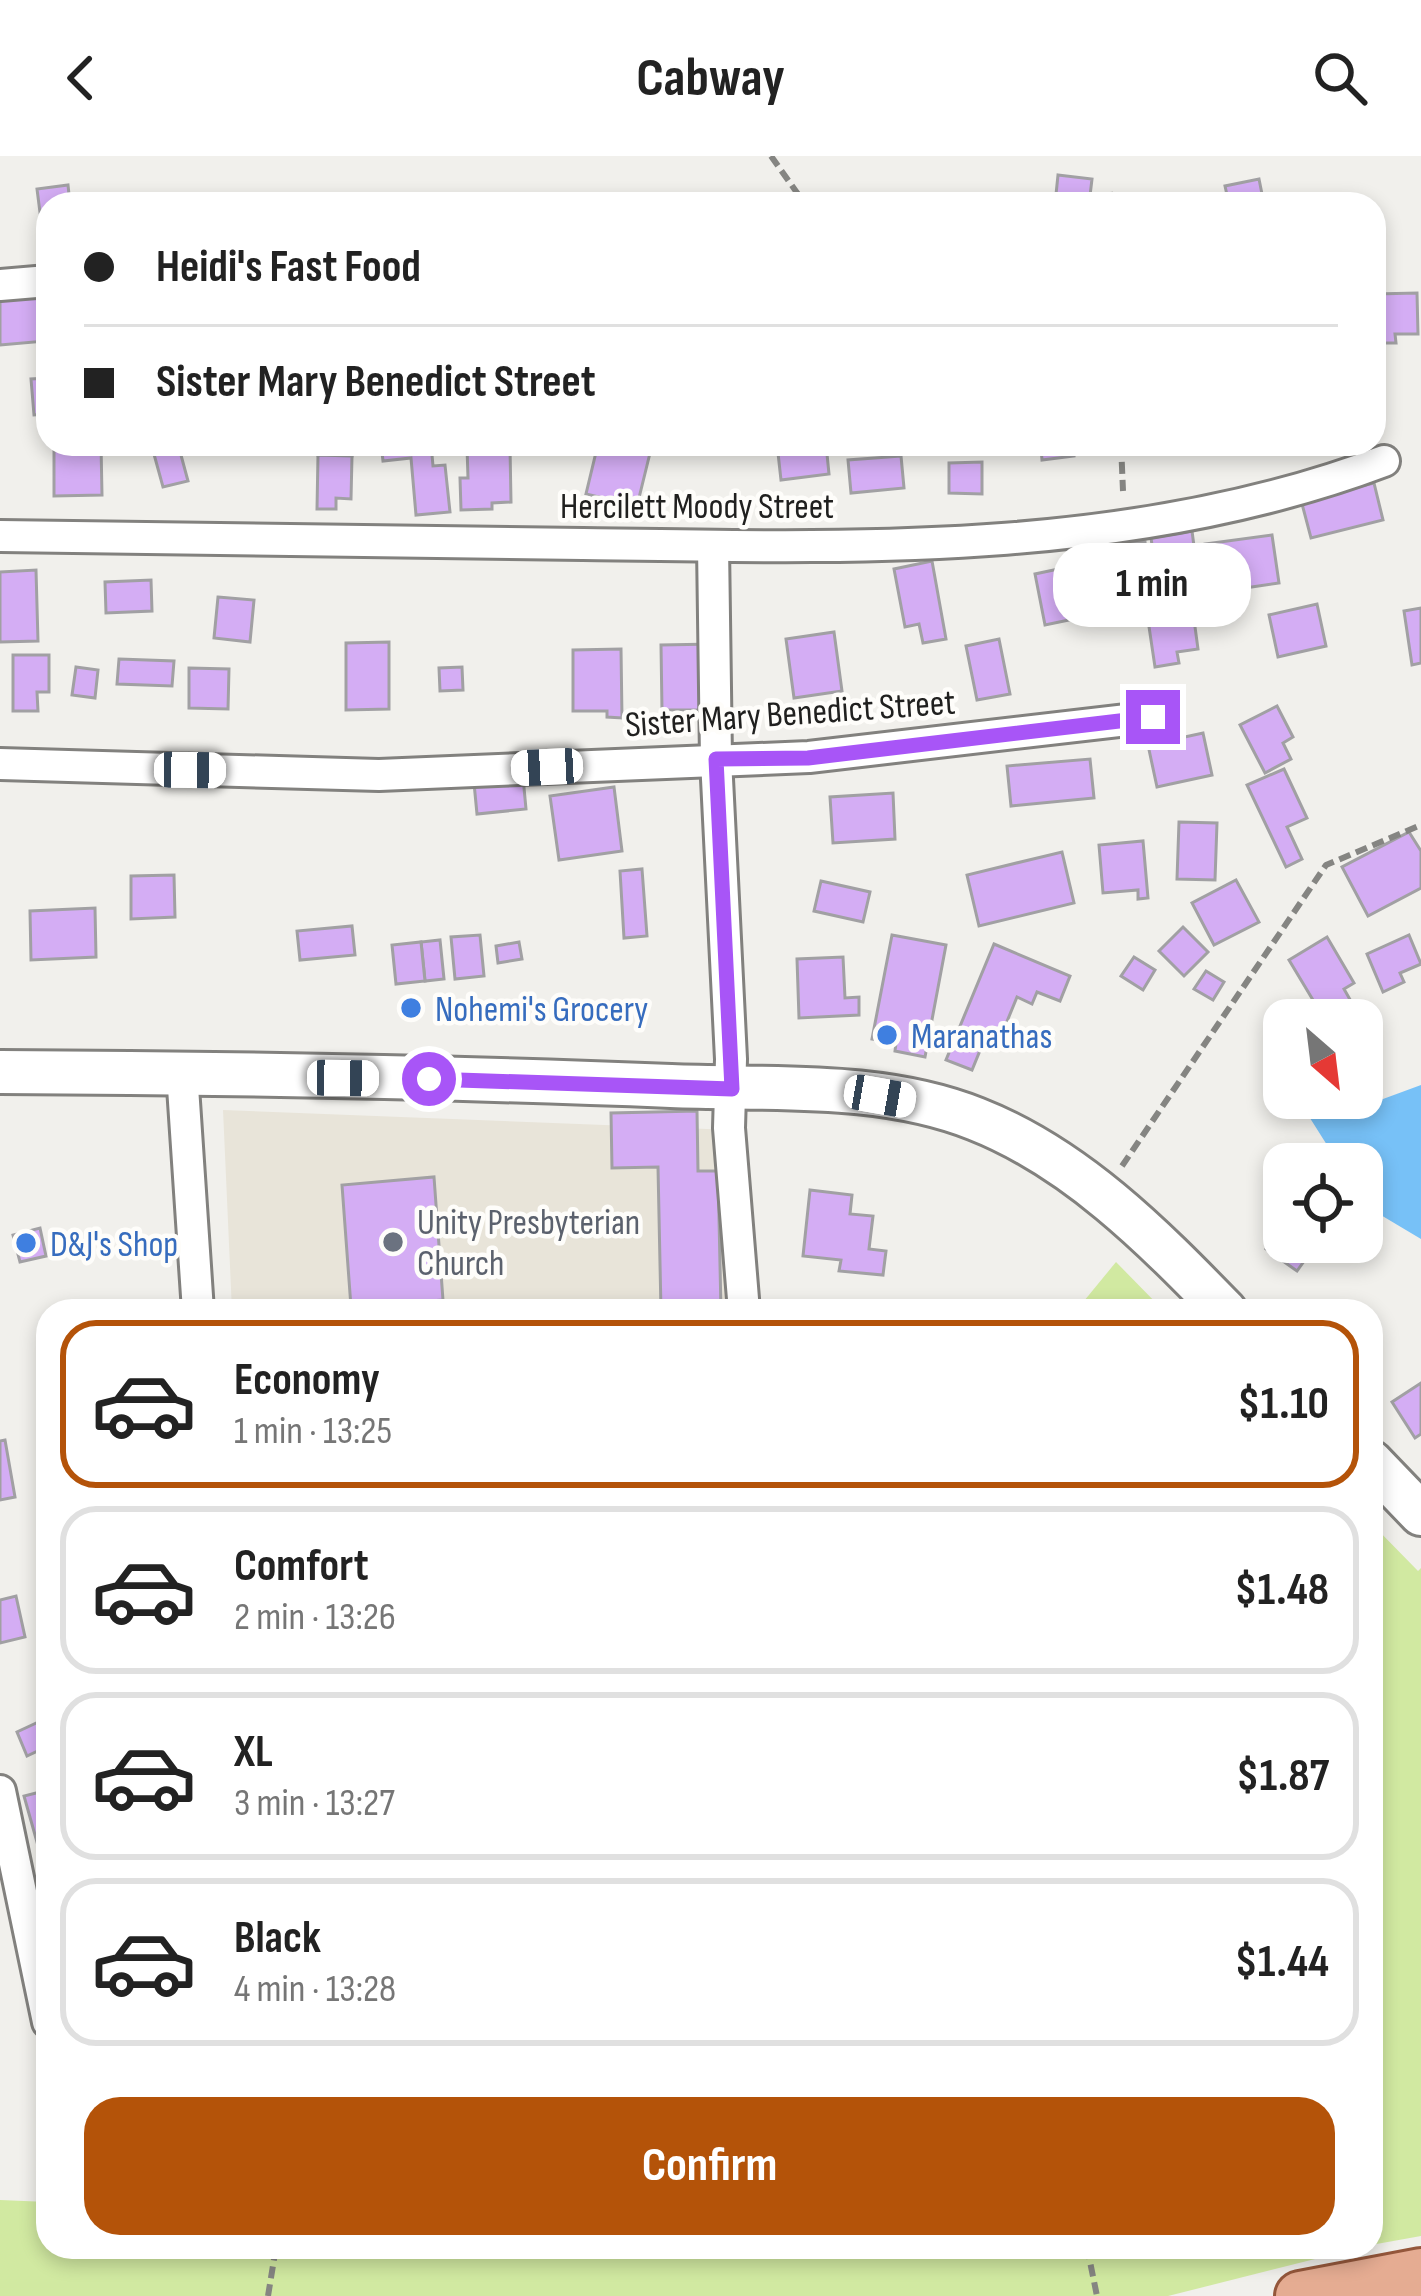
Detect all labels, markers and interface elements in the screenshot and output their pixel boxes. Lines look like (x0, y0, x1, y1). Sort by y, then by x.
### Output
icon: back (48, 45, 114, 111)
icon: search (1307, 45, 1373, 111)
text: Cabway (636, 46, 785, 111)
text: Heidi's Fast Food (156, 240, 421, 295)
text: Sister Mary Benedict Street (156, 355, 596, 410)
street label: Hercilett Moody Street (560, 486, 834, 529)
callout: 1 min (1054, 543, 1252, 627)
text: 1 min (1116, 561, 1188, 608)
street label: Sister Mary Benedict Street (624, 682, 957, 747)
route end (1126, 690, 1180, 744)
car (510, 747, 584, 787)
car (154, 751, 226, 789)
place label: Nohemi's Grocery (435, 989, 648, 1032)
marker: Nohemi's Grocery (398, 995, 424, 1021)
north arrow (1263, 999, 1383, 1119)
map controls (1263, 999, 1383, 1263)
place label: Maranathas (911, 1016, 1052, 1059)
marker: Maranathas (874, 1022, 900, 1048)
route start (402, 1052, 456, 1106)
car (307, 1059, 379, 1097)
car (841, 1072, 919, 1120)
button: locate (1263, 1143, 1383, 1263)
place label: Unity Presbyterian Church (417, 1202, 640, 1286)
place label: D&J's Shop (50, 1224, 178, 1267)
marker: Unity Presbyterian Church (380, 1229, 406, 1255)
marker: D&J's Shop (13, 1230, 39, 1256)
icon: car (90, 1350, 198, 1458)
text: Economy (234, 1353, 380, 1408)
text: $1.10 (1238, 1377, 1329, 1432)
text: 1 min · 13:25 (234, 1408, 392, 1455)
icon: car (90, 1536, 198, 1644)
text: Comfort (234, 1539, 369, 1594)
text: $1.48 (1235, 1563, 1329, 1618)
text: 2 min · 13:26 (234, 1594, 396, 1641)
icon: car (90, 1722, 198, 1830)
text: XL (234, 1725, 273, 1780)
text: $1.87 (1236, 1749, 1329, 1804)
text: 3 min · 13:27 (234, 1780, 395, 1827)
icon: car (90, 1908, 198, 2016)
text: Black (234, 1911, 321, 1966)
text: $1.44 (1235, 1935, 1329, 1990)
text: 4 min · 13:28 (234, 1966, 396, 2013)
button: Confirm (84, 2097, 1335, 2235)

